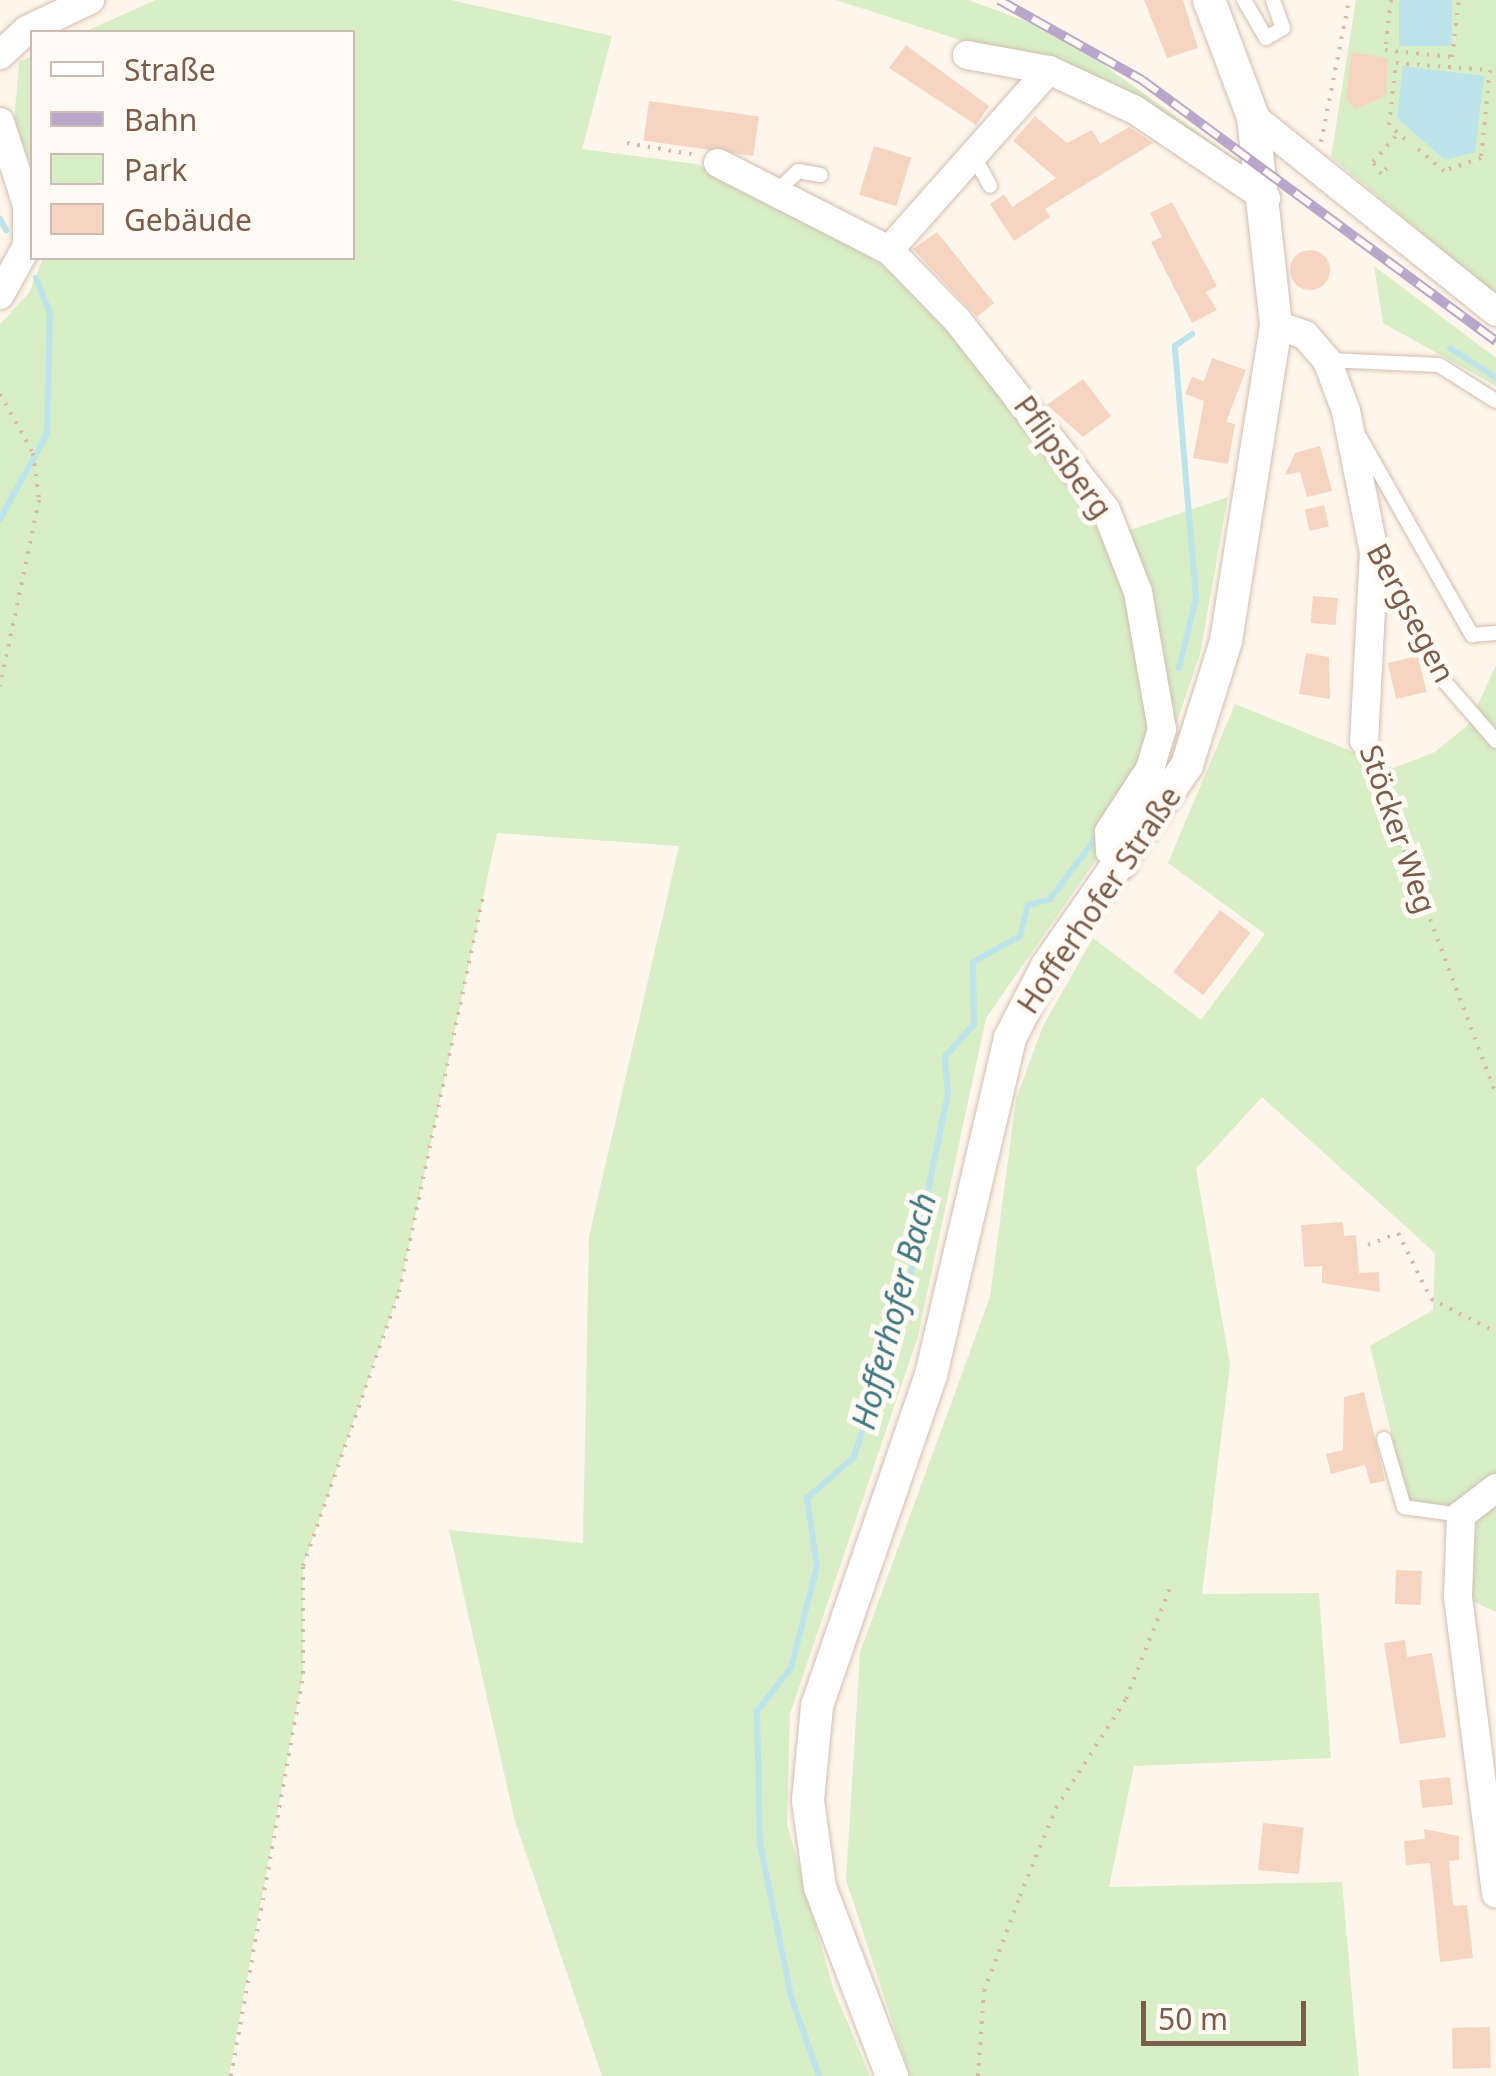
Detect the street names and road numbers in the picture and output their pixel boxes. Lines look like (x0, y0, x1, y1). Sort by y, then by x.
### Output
street label: Pflipsberg (1007, 389, 1119, 525)
street label: Bergsegen (1359, 537, 1463, 689)
street label: Stöcker Weg (1352, 740, 1444, 918)
street label: Hofferhofer Straße (1010, 780, 1188, 1020)

